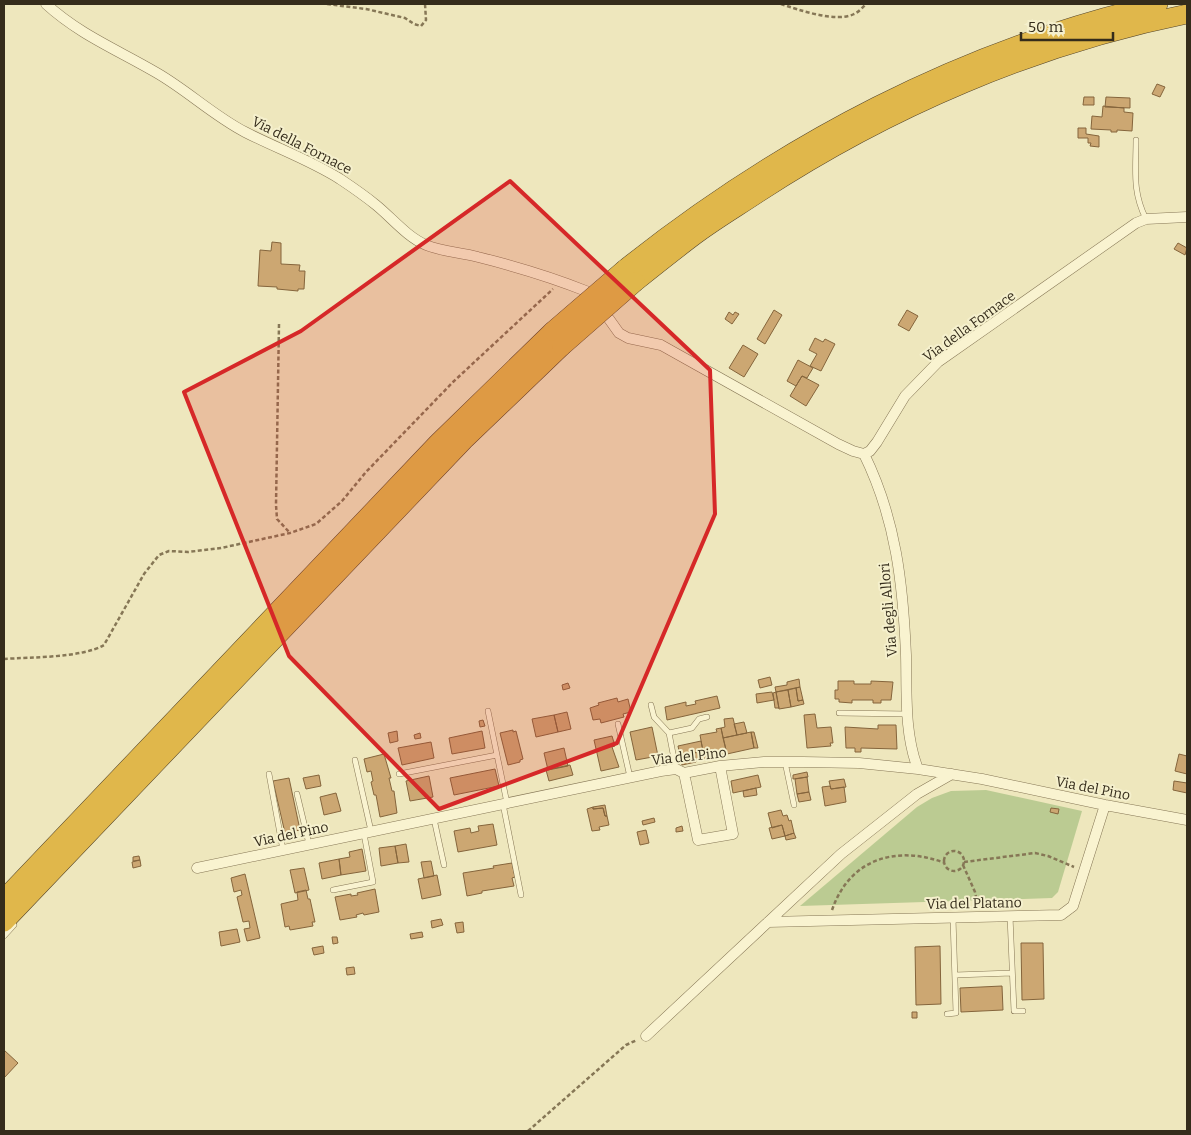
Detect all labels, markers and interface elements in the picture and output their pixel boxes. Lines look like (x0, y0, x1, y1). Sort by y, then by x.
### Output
scale bar (1021, 10, 1114, 42)
text: 50 m (1028, 18, 1064, 36)
street label: Via della Fornace (249, 113, 355, 178)
street label: Via della Fornace (920, 287, 1019, 366)
street label: Via degli Allori (876, 562, 901, 658)
street label: Via del Pino (651, 744, 728, 769)
street label: Via del Pino (1054, 773, 1132, 804)
street label: Via del Pino (252, 818, 330, 851)
street label: Via del Platano (926, 894, 1022, 913)

